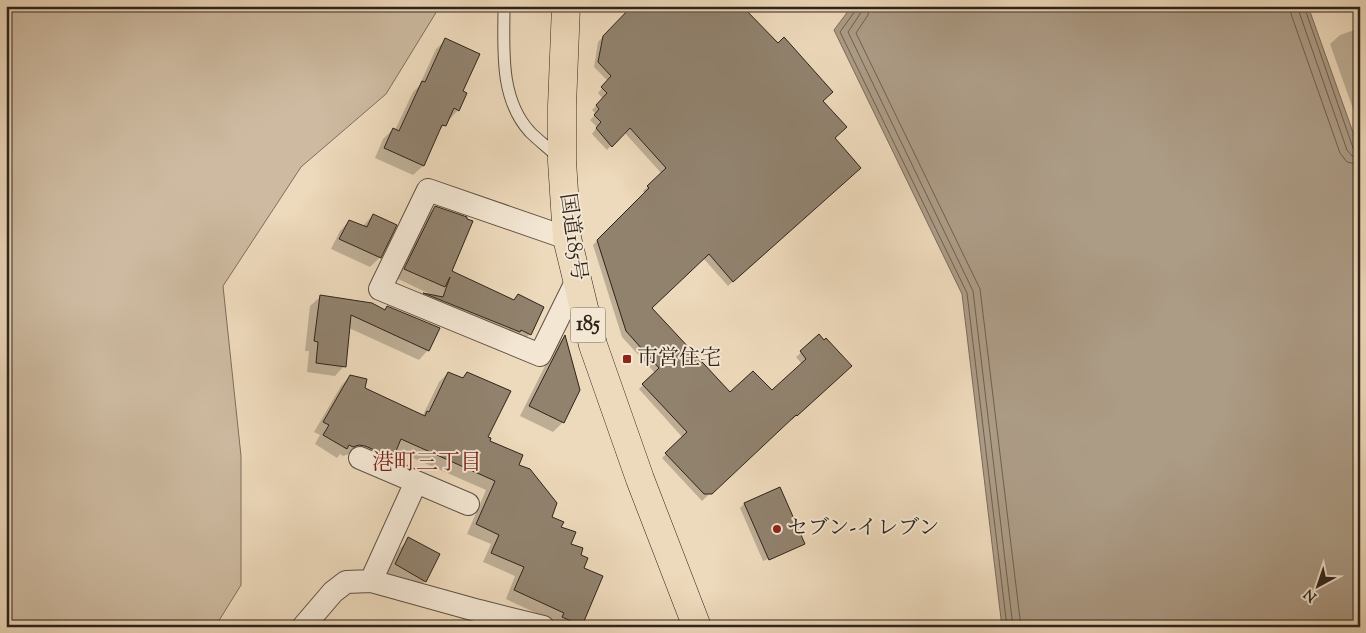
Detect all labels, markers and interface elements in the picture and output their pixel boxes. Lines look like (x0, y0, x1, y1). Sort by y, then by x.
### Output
street label: 国道185号 (551, 191, 593, 283)
road number: 185 (570, 308, 606, 342)
place label: 市営住宅 (637, 344, 721, 374)
marker: 市営住宅 (621, 353, 633, 365)
district label: 港町三丁目 (372, 448, 482, 480)
place label: セブン-イレブン (787, 514, 939, 544)
marker: セブン-イレブン (771, 523, 783, 535)
north arrow (1294, 560, 1344, 610)
text: N (1300, 583, 1322, 606)

